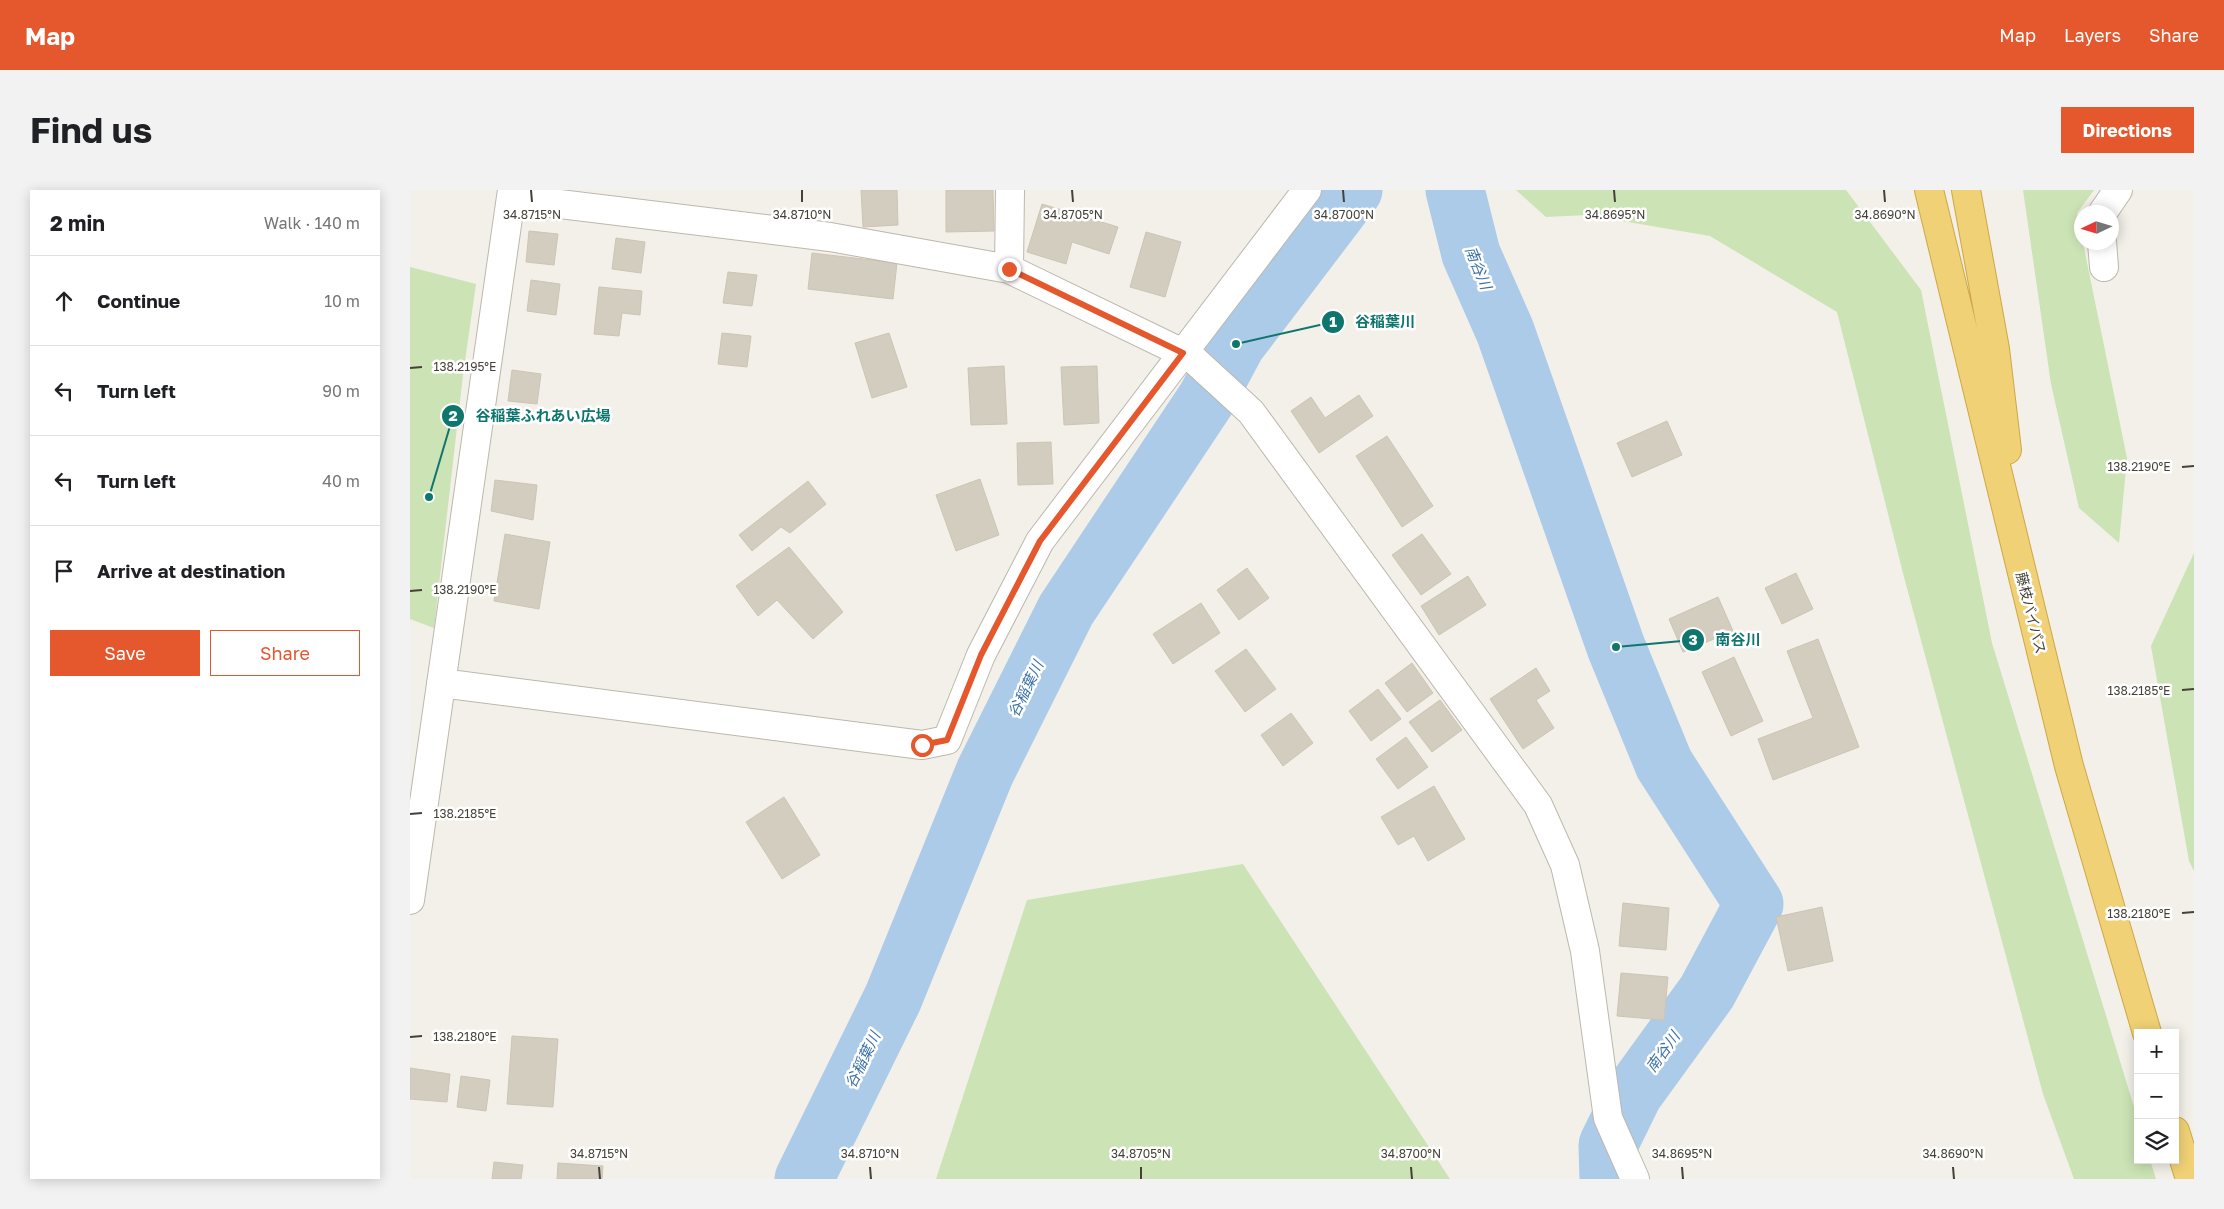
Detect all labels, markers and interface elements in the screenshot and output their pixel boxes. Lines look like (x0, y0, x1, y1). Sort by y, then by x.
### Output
text: Map (25, 21, 75, 50)
text: Map (1999, 24, 2036, 46)
text: Layers (2064, 24, 2121, 46)
text: Share (2149, 24, 2199, 46)
button: Directions (2061, 107, 2194, 153)
text: Find us (30, 109, 152, 151)
north arrow (2074, 205, 2119, 250)
text: 34.8715°N (503, 207, 561, 222)
text: 34.8710°N (773, 207, 831, 222)
text: 34.8705°N (1043, 207, 1103, 222)
text: 34.8700°N (1314, 207, 1374, 222)
text: 34.8695°N (1585, 207, 1645, 222)
text: 34.8690°N (1854, 207, 1916, 222)
text: 2 min (50, 210, 105, 236)
text: Walk · 140 m (264, 213, 360, 233)
water label: 南谷川 (1462, 243, 1496, 294)
route end (998, 258, 1021, 281)
icon: ahead (50, 287, 78, 315)
text: Continue (97, 289, 180, 312)
text: 10 m (324, 291, 360, 311)
callout: 谷稲葉川 (1320, 307, 1425, 337)
text: 1 (1329, 312, 1337, 330)
text: 谷稲葉川 (1355, 312, 1415, 330)
text: 138.2195°E (434, 359, 496, 374)
icon: left (50, 377, 78, 405)
text: Turn left (97, 379, 176, 402)
text: 90 m (322, 381, 360, 401)
callout: 谷稲葉ふれあい広場 (440, 401, 620, 431)
text: 2 (448, 406, 458, 424)
text: 谷稲葉ふれあい広場 (475, 406, 611, 424)
text: 138.2190°E (2107, 459, 2171, 474)
icon: left (50, 467, 78, 495)
text: Turn left (97, 469, 176, 492)
text: 40 m (322, 471, 360, 491)
icon: arrive (50, 557, 78, 585)
text: Arrive at destination (97, 559, 285, 582)
street label: 藤枝バイパス (2013, 570, 2050, 656)
text: 138.2190°E (433, 582, 497, 597)
callout: 南谷川 (1680, 625, 1770, 655)
button: Save (50, 630, 200, 676)
button: Share (210, 630, 360, 676)
text: 3 (1688, 630, 1698, 648)
text: 南谷川 (1715, 630, 1761, 648)
water label: 谷稲葉川 (1004, 656, 1047, 719)
text: 138.2185°E (2108, 683, 2170, 698)
route start (911, 734, 934, 757)
text: 138.2185°E (434, 806, 496, 821)
text: 138.2180°E (2107, 906, 2171, 921)
water label: 南谷川 (1642, 1026, 1684, 1075)
water label: 谷稲葉川 (841, 1027, 884, 1090)
text: 138.2180°E (433, 1029, 497, 1044)
map controls (2134, 1029, 2179, 1164)
button: + (2134, 1029, 2179, 1074)
button: − (2134, 1074, 2179, 1119)
button: layers (2134, 1119, 2179, 1164)
text: 34.8715°N (570, 1146, 628, 1161)
text: 34.8710°N (841, 1146, 899, 1161)
text: 34.8705°N (1111, 1146, 1171, 1161)
text: 34.8700°N (1381, 1146, 1441, 1161)
text: 34.8695°N (1652, 1146, 1712, 1161)
text: 34.8690°N (1922, 1146, 1984, 1161)

